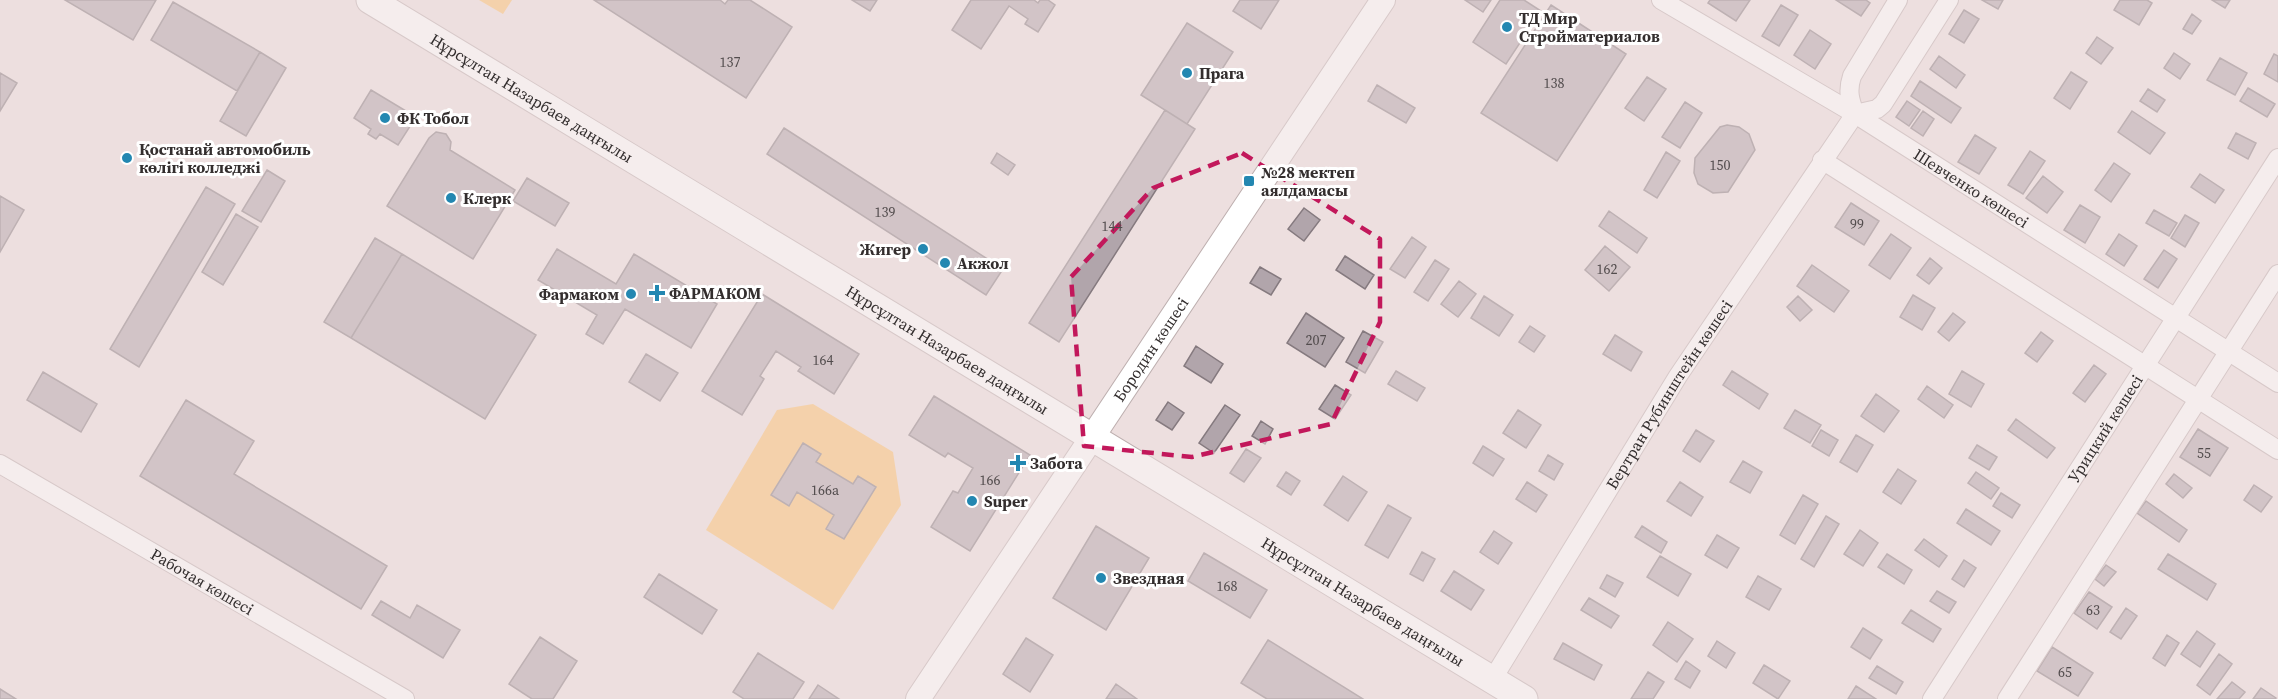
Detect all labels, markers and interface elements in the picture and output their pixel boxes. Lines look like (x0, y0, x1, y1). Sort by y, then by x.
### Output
place label: ТД Мир Стройматериалов (1519, 7, 1660, 47)
marker: ТД Мир Стройматериалов (1500, 20, 1514, 34)
street label: Нұрсұлтан Назарбаев даңғылы (426, 28, 637, 168)
house number: 137 (720, 52, 741, 72)
place label: Прага (1199, 62, 1245, 84)
marker: Прага (1180, 66, 1194, 80)
house number: 138 (1544, 73, 1565, 93)
place label: ФК Тобол (397, 107, 469, 129)
marker: ФК Тобол (378, 111, 392, 125)
place label: Қостанай автомобиль көлігі колледжі (139, 138, 311, 178)
street label: Шевченко көшесі (1910, 143, 2033, 233)
marker: Қостанай автомобиль көлігі колледжі (120, 151, 134, 165)
house number: 150 (1710, 155, 1731, 175)
place label: №28 мектеп аялдамасы (1261, 161, 1355, 201)
marker: №28 мектеп аялдамасы (1242, 174, 1256, 188)
place label: Клерк (463, 187, 512, 209)
marker: Клерк (444, 191, 458, 205)
house number: 139 (875, 202, 896, 222)
house number: 99 (1850, 214, 1864, 234)
house number: 144 (1102, 216, 1123, 236)
place label: Жигер (860, 238, 911, 260)
marker: Жигер (916, 242, 930, 256)
place label: Акжол (957, 252, 1009, 274)
marker: Акжол (938, 256, 952, 270)
house number: 162 (1597, 259, 1618, 279)
street label: Нұрсұлтан Назарбаев даңғылы (842, 280, 1053, 420)
place label: ФАРМАКОМ (669, 282, 761, 304)
place label: Фармаком (539, 283, 619, 305)
marker: ФАРМАКОМ (650, 286, 664, 300)
marker: Фармаком (624, 287, 638, 301)
street label: Бородин көшесі (1108, 293, 1193, 406)
street label: Бертран Рубинштейн көшесі (1601, 295, 1737, 493)
house number: 207 (1306, 330, 1327, 350)
house number: 164 (813, 350, 834, 370)
street label: Урицкий көшесі (2062, 370, 2148, 487)
house number: 55 (2197, 443, 2211, 463)
place label: Забота (1030, 452, 1083, 474)
marker: Забота (1011, 456, 1025, 470)
house number: 166 (980, 470, 1001, 490)
house number: 166а (811, 480, 840, 500)
place label: Super (984, 490, 1028, 512)
marker: Super (965, 494, 979, 508)
street label: Нұрсұлтан Назарбаев даңғылы (1257, 532, 1469, 671)
street label: Рабочая көшесі (147, 543, 258, 620)
place label: Звездная (1113, 567, 1184, 589)
marker: Звездная (1094, 571, 1108, 585)
house number: 168 (1217, 576, 1238, 596)
house number: 63 (2086, 600, 2100, 620)
house number: 65 (2058, 662, 2072, 682)

